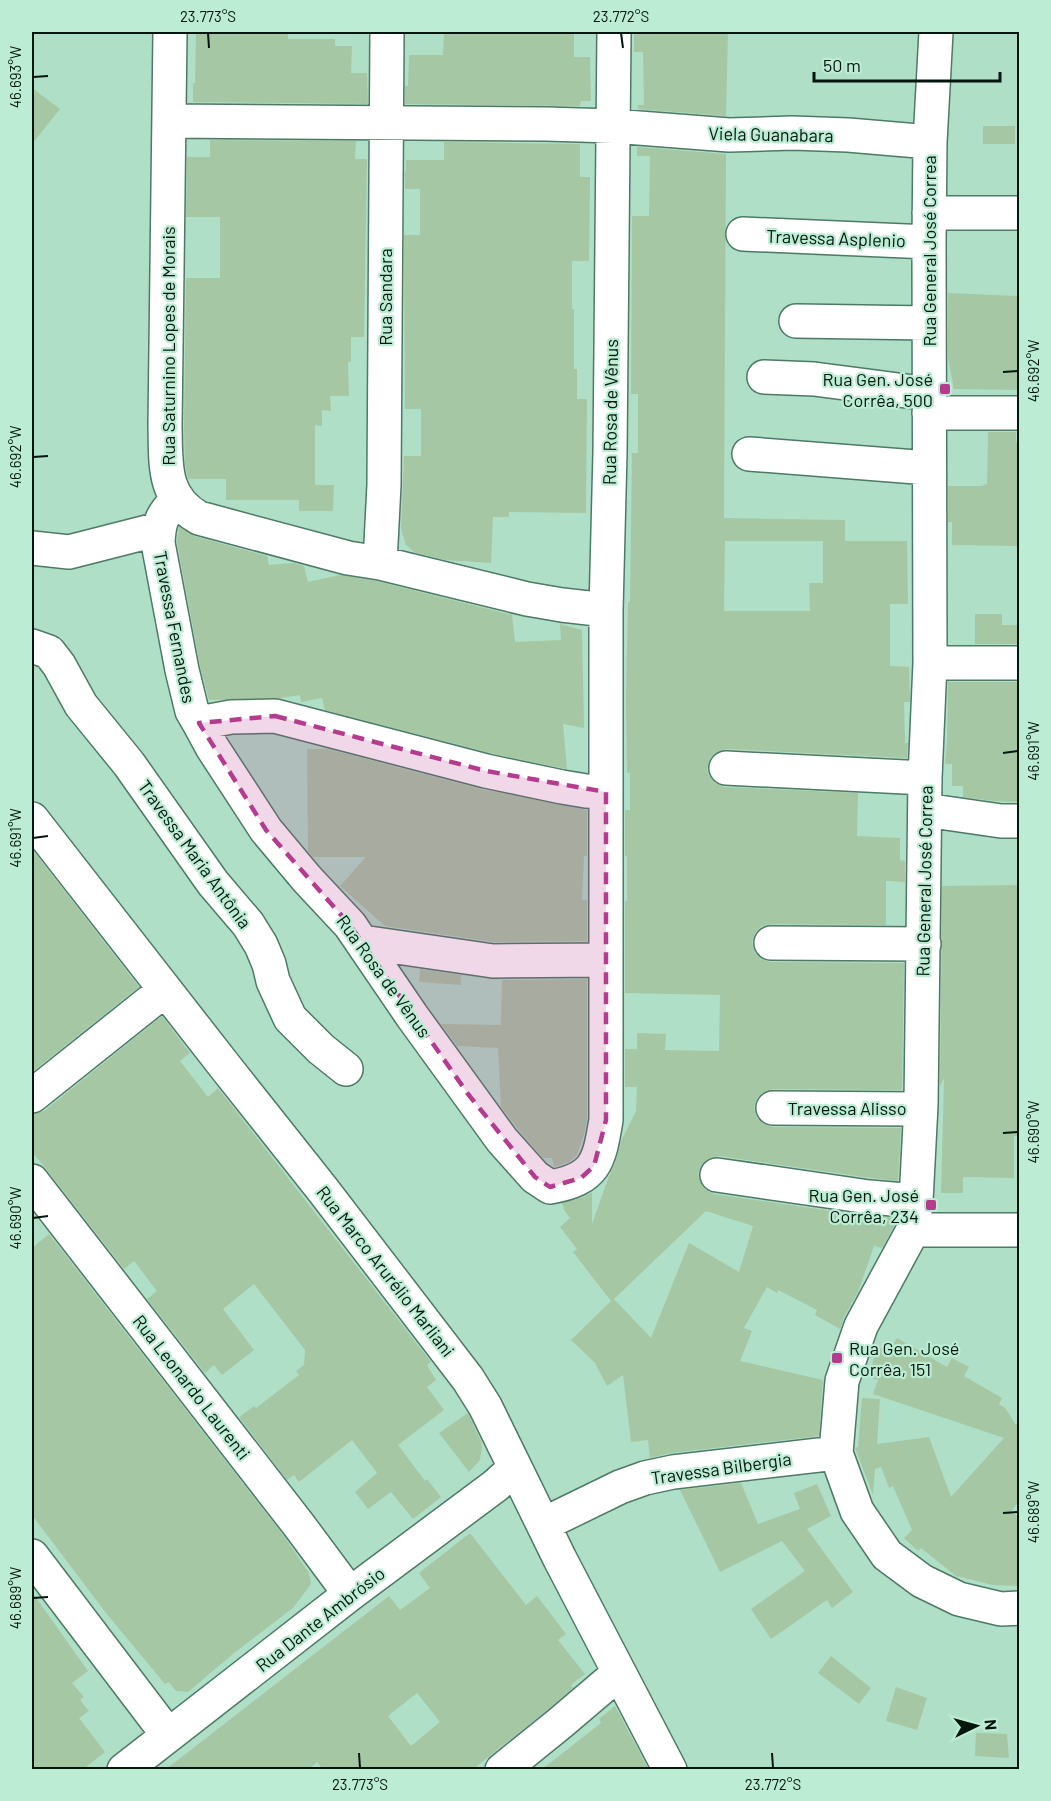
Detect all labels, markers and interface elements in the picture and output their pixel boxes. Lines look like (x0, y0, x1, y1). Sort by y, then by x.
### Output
text: 23.773°S (180, 7, 236, 25)
text: 23.772°S (593, 7, 649, 25)
scale bar (814, 45, 1000, 83)
text: 46.693°W (6, 46, 24, 108)
text: 50 m (823, 54, 861, 76)
street label: Viela Guanabara (708, 122, 834, 146)
street label: Rua General José Correa (918, 155, 940, 347)
street label: Travessa Asplenio (766, 225, 906, 251)
street label: Rua Saturnino Lopes de Morais (157, 226, 179, 466)
street label: Rua Sandara (374, 248, 396, 346)
street label: Rua Rosa de Vênus (598, 339, 622, 485)
text: 46.692°W (1024, 340, 1042, 402)
place label: Rua Gen. José Corrêa, 500 (823, 368, 933, 411)
marker: Rua Gen. José Corrêa, 500 (938, 382, 952, 396)
text: 46.692°W (6, 426, 24, 488)
street label: Travessa Fernandes (149, 549, 201, 705)
text: 46.691°W (1024, 721, 1042, 781)
street label: Travessa Maria Antônia (134, 775, 256, 933)
street label: Rua General José Correa (911, 785, 937, 977)
text: 46.691°W (6, 808, 24, 868)
street label: Rua Rosa de Vênus (332, 910, 436, 1042)
street label: Travessa Alisso (788, 1097, 906, 1119)
text: 46.690°W (1024, 1100, 1042, 1164)
street label: Rua Marco Arurélio Marliani (312, 1181, 460, 1361)
place label: Rua Gen. José Corrêa, 234 (809, 1184, 919, 1227)
text: 46.690°W (6, 1186, 24, 1250)
marker: Rua Gen. José Corrêa, 234 (924, 1198, 938, 1212)
street label: Rua Leonardo Laurenti (129, 1310, 255, 1464)
place label: Rua Gen. José Corrêa, 151 (849, 1337, 959, 1380)
marker: Rua Gen. José Corrêa, 151 (830, 1351, 844, 1365)
street label: Travessa Bilbergia (649, 1447, 793, 1489)
text: 46.689°W (1024, 1481, 1042, 1543)
street label: Rua Dante Ambrósio (251, 1562, 389, 1676)
text: 46.689°W (6, 1567, 24, 1629)
north arrow (946, 1696, 1006, 1756)
text: N (982, 1719, 1001, 1731)
text: 23.773°S (332, 1775, 388, 1793)
text: 23.772°S (745, 1775, 801, 1793)

